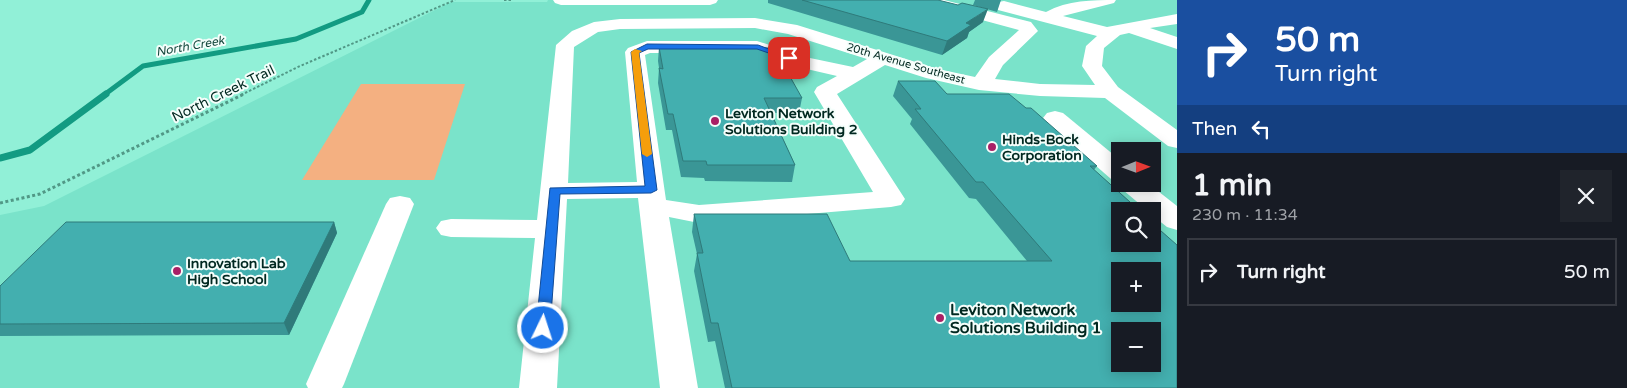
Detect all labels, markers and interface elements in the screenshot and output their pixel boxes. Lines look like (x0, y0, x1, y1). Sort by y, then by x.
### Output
text: 50 m (1275, 19, 1360, 61)
icon: right (1192, 20, 1257, 85)
water label: North Creek (155, 33, 227, 59)
pin (768, 37, 810, 79)
street label: 20th Avenue Southeast (845, 40, 967, 87)
icon: arrive (775, 44, 803, 72)
street label: North Creek Trail (169, 61, 277, 126)
text: Turn right (1275, 61, 1377, 87)
place label: Leviton Network Solutions Building 2 (725, 105, 858, 138)
marker: Leviton Network Solutions Building 2 (709, 115, 721, 127)
icon: left (1247, 115, 1275, 143)
text: Then (1192, 118, 1237, 140)
place label: Hinds-Bock Corporation (1002, 131, 1082, 164)
marker: Hinds-Bock Corporation (986, 141, 998, 153)
north arrow (1111, 142, 1161, 192)
map controls (1111, 142, 1161, 372)
text: 1 min (1192, 167, 1272, 204)
button: close (1560, 170, 1612, 222)
button: search (1111, 202, 1161, 252)
text: 230 m · 11:34 (1192, 205, 1298, 225)
place label: Innovation Lab High School (187, 255, 286, 288)
icon: right (1194, 258, 1222, 286)
text: Turn right (1237, 261, 1325, 283)
text: 50 m (1564, 261, 1610, 283)
button: + (1111, 262, 1161, 312)
marker: Innovation Lab High School (171, 265, 183, 277)
place label: Leviton Network Solutions Building 1 (950, 300, 1102, 338)
position arrow (516, 301, 568, 353)
marker: Leviton Network Solutions Building 1 (934, 312, 946, 324)
button: − (1111, 322, 1161, 372)

